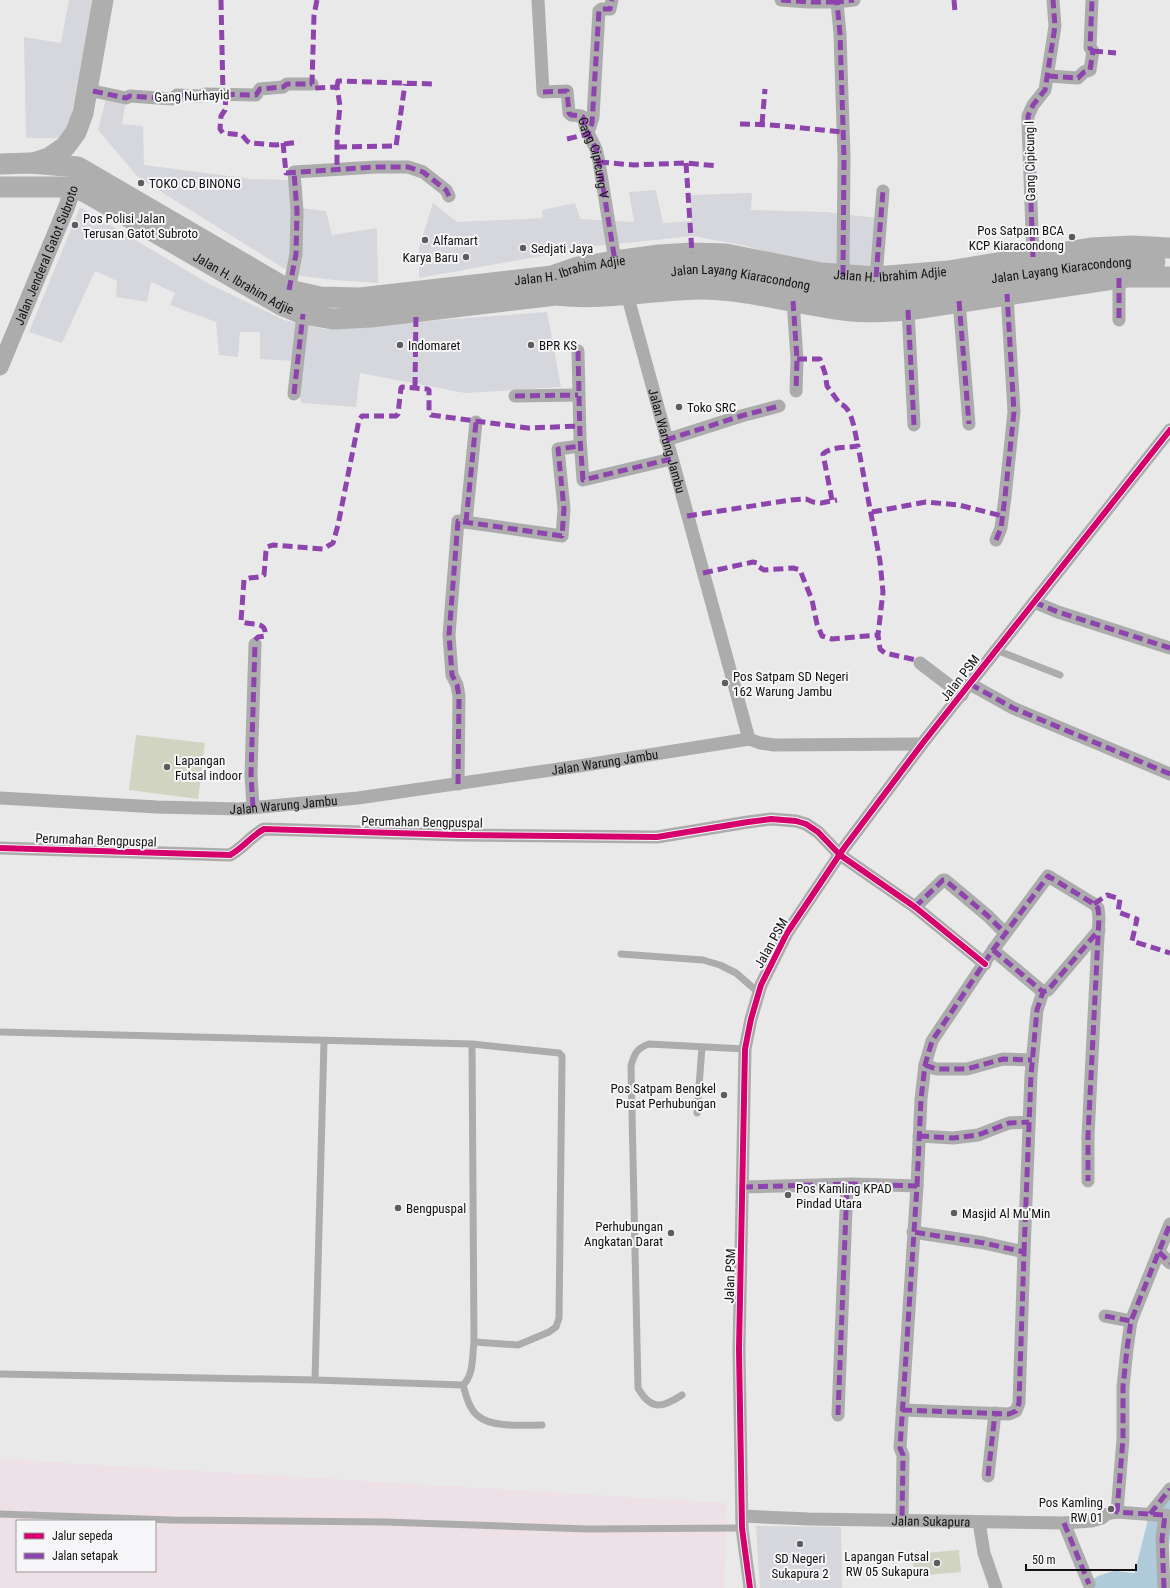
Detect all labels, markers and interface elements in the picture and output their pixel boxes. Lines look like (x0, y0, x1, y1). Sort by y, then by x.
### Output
street label: Gang Nurhayid (154, 87, 230, 105)
street label: Gang Cipicung V (576, 115, 612, 200)
street label: Gang Cipicung I (1022, 121, 1038, 201)
place label: TOKO CD BINONG (149, 176, 241, 191)
marker: TOKO CD BINONG (136, 178, 146, 188)
street label: Jalan Jenderal Gatot Subroto (11, 183, 81, 327)
place label: Pos Polisi Jalan Terusan Gatot Subroto (83, 211, 198, 241)
marker: Pos Polisi Jalan Terusan Gatot Subroto (70, 220, 80, 230)
place label: Pos Satpam BCA KCP Kiaracondong (969, 223, 1065, 253)
marker: Pos Satpam BCA KCP Kiaracondong (1067, 232, 1077, 242)
place label: Alfamart (433, 233, 478, 248)
marker: Alfamart (420, 235, 430, 245)
place label: Sedjati Jaya (531, 241, 593, 256)
marker: Sedjati Jaya (518, 243, 528, 253)
street label: Jalan H. Ibrahim Adjie (191, 249, 296, 317)
place label: Karya Baru (403, 250, 458, 265)
marker: Karya Baru (461, 252, 471, 262)
street label: Jalan H. Ibrahim Adjie (513, 252, 626, 288)
street label: Jalan Layang Kiaracondong (990, 254, 1132, 286)
street label: Jalan Layang Kiaracondong (669, 261, 812, 293)
street label: Jalan H. Ibrahim Adjie (833, 264, 947, 284)
place label: Indomaret (408, 338, 460, 353)
place label: BPR KS (539, 338, 577, 353)
marker: Indomaret (395, 340, 405, 350)
marker: BPR KS (526, 340, 536, 350)
street label: Jalan Warung Jambu (646, 387, 689, 495)
place label: Toko SRC (687, 400, 736, 415)
marker: Toko SRC (674, 402, 684, 412)
street label: Jalan PSM (937, 652, 983, 704)
place label: Pos Satpam SD Negeri 162 Warung Jambu (733, 669, 849, 699)
marker: Pos Satpam SD Negeri 162 Warung Jambu (720, 678, 730, 688)
street label: Jalan Warung Jambu (550, 746, 659, 777)
place label: Lapangan Futsal indoor (175, 753, 242, 783)
marker: Lapangan Futsal indoor (162, 762, 172, 772)
street label: Jalan Warung Jambu (230, 792, 338, 817)
street label: Perumahan Bengpuspal (361, 813, 483, 831)
street label: Perumahan Bengpuspal (35, 830, 157, 850)
street label: Jalan PSM (751, 915, 791, 971)
place label: Pos Satpam Bengkel Pusat Perhubungan (611, 1081, 716, 1111)
marker: Pos Satpam Bengkel Pusat Perhubungan (719, 1090, 729, 1100)
place label: Pos Kamling KPAD Pindad Utara (796, 1181, 892, 1211)
marker: Pos Kamling KPAD Pindad Utara (783, 1190, 793, 1200)
place label: Bengpuspal (406, 1201, 466, 1216)
marker: Bengpuspal (393, 1203, 403, 1213)
place label: Masjid Al Mu'Min (962, 1206, 1050, 1221)
marker: Masjid Al Mu'Min (949, 1208, 959, 1218)
place label: Perhubungan Angkatan Darat (584, 1219, 663, 1249)
marker: Perhubungan Angkatan Darat (666, 1228, 676, 1238)
street label: Jalan PSM (722, 1248, 738, 1304)
place label: Pos Kamling RW 01 (1039, 1495, 1103, 1525)
marker: Pos Kamling RW 01 (1106, 1504, 1116, 1514)
street label: Jalan Sukapura (891, 1513, 970, 1529)
legend (16, 1520, 156, 1572)
text: Jalur sepeda (52, 1529, 113, 1543)
marker: SD Negeri Sukapura 2 (795, 1539, 805, 1549)
scale bar (1026, 1546, 1136, 1572)
text: Jalan setapak (52, 1549, 119, 1563)
place label: Lapangan Futsal RW 05 Sukapura (844, 1549, 929, 1579)
place label: SD Negeri Sukapura 2 (771, 1551, 829, 1581)
text: 50 m (1032, 1553, 1056, 1567)
marker: Lapangan Futsal RW 05 Sukapura (932, 1558, 942, 1568)

